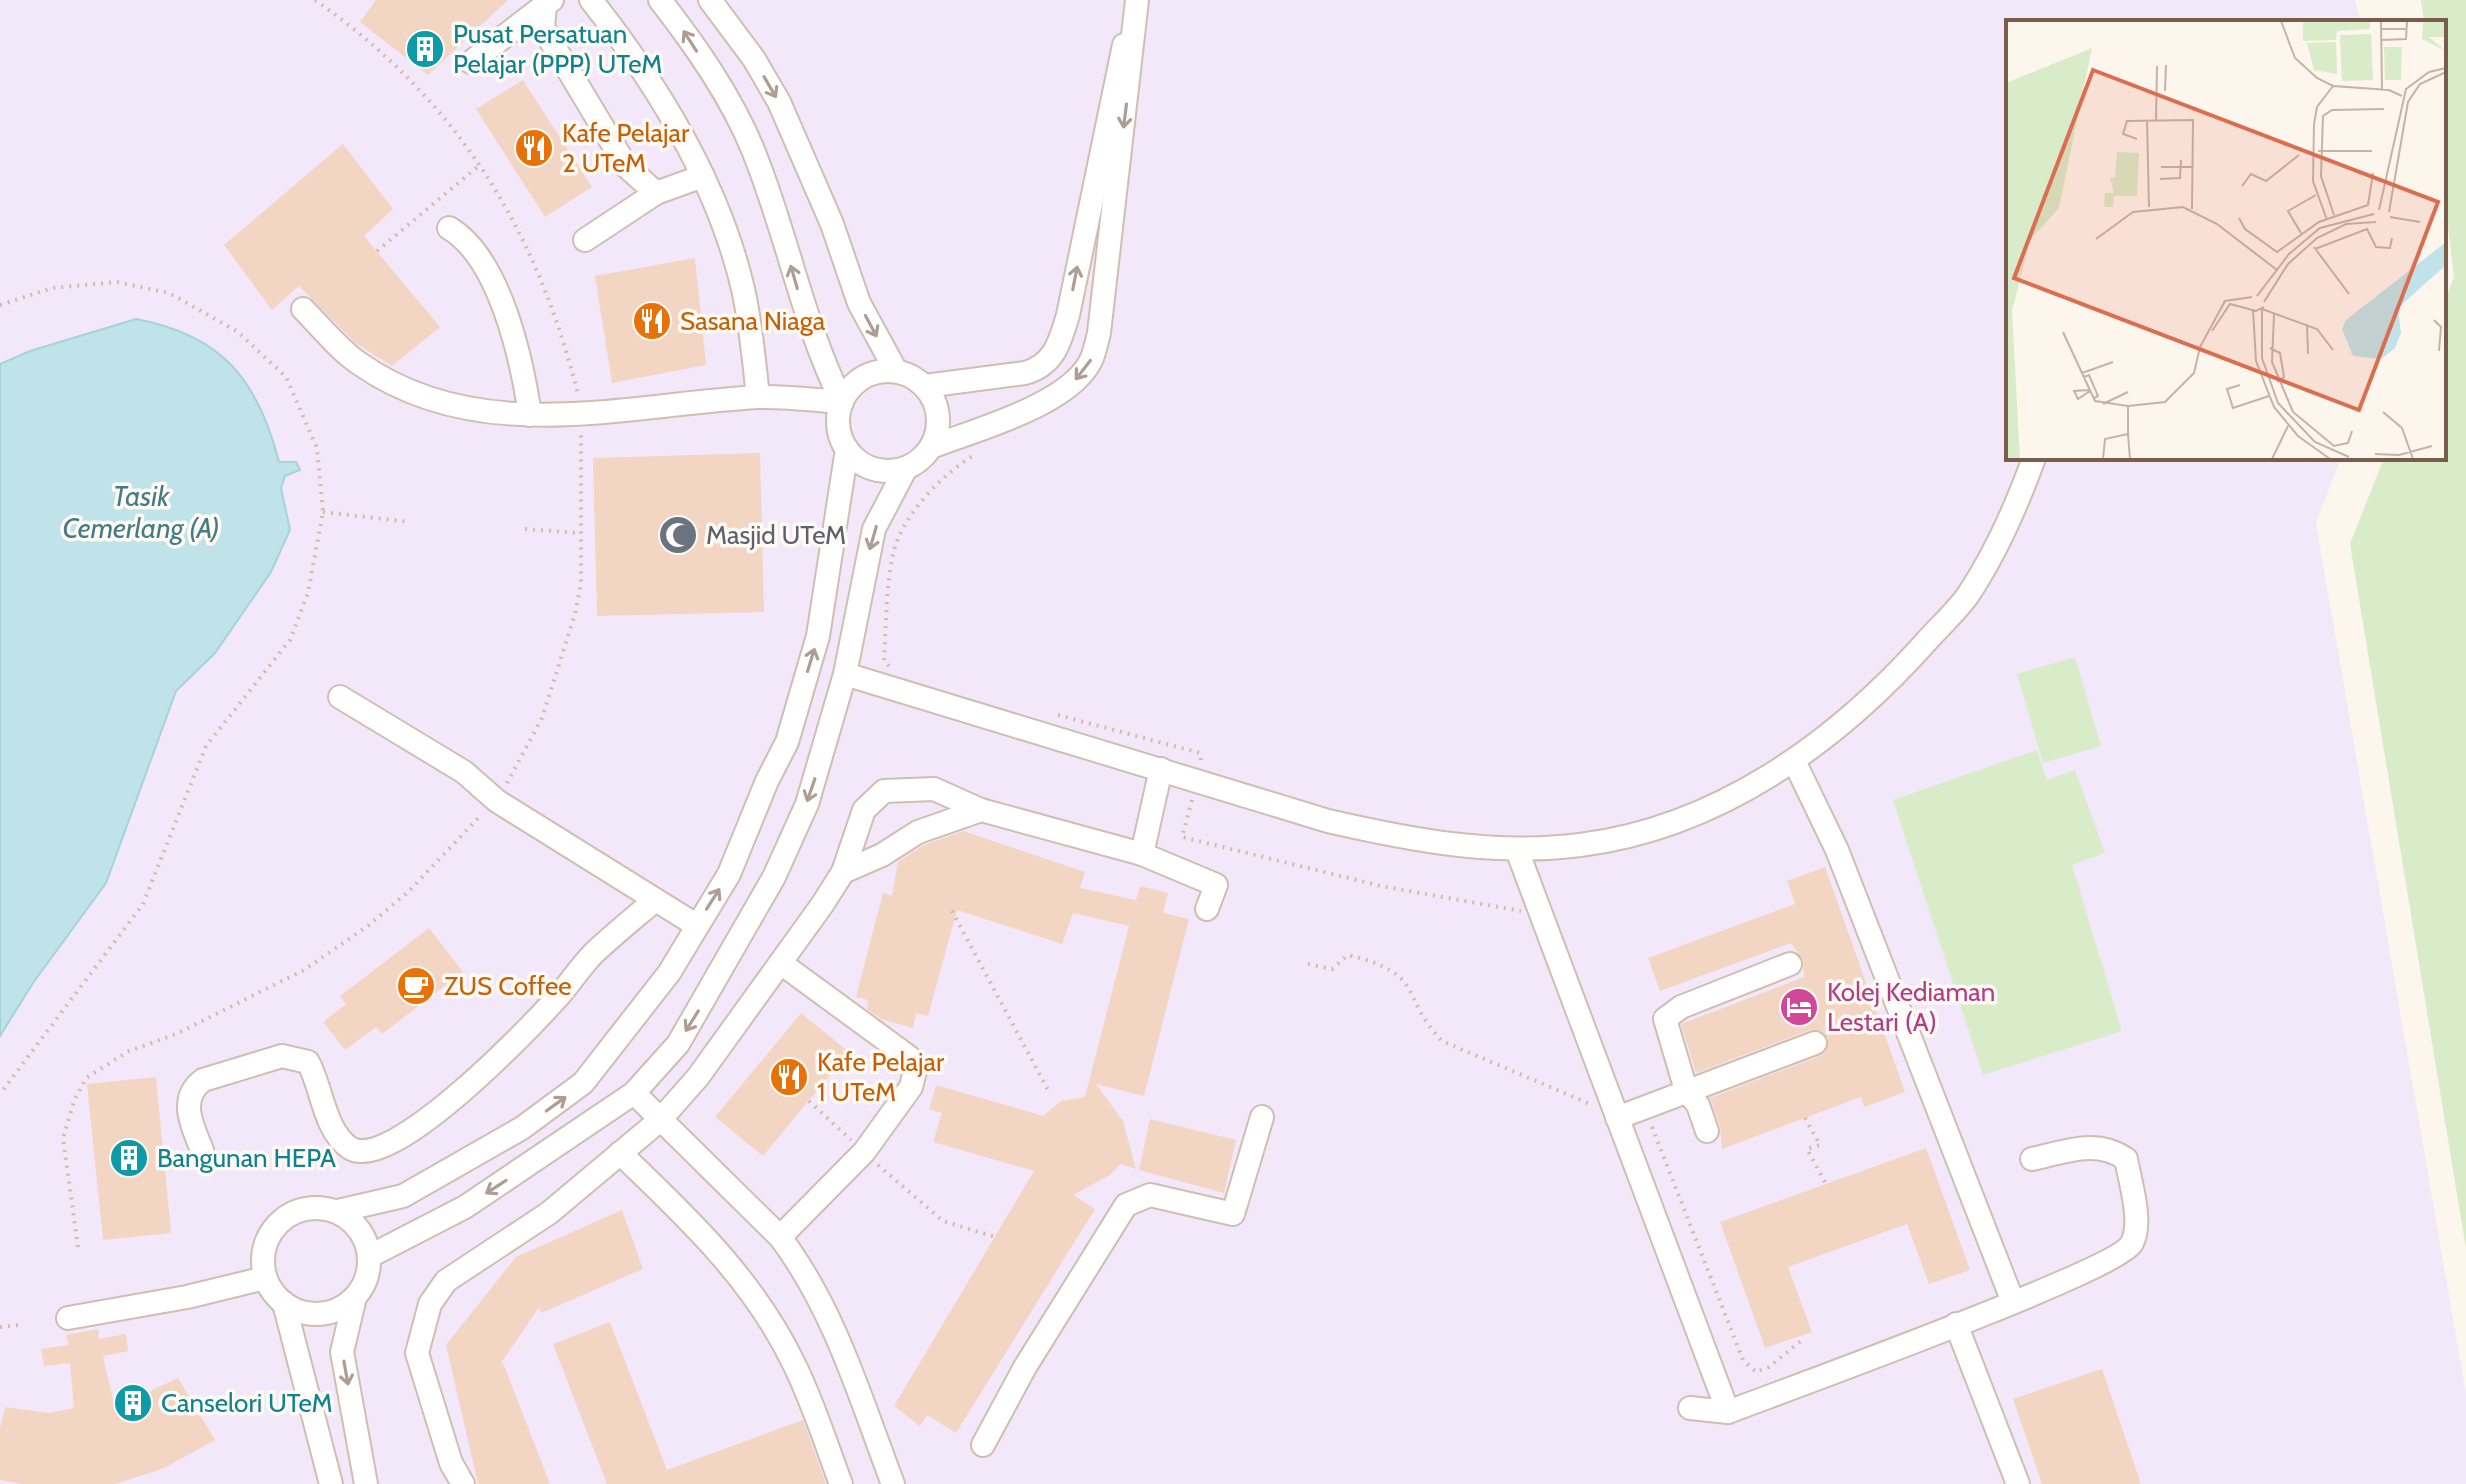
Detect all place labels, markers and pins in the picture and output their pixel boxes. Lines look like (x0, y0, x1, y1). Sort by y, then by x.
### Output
place label: Pusat Persatuan Pelajar (PPP) UTeM (453, 18, 662, 80)
building icon: Pusat Persatuan Pelajar (PPP) UTeM (404, 28, 446, 70)
place label: Kafe Pelajar 2 UTeM (562, 117, 690, 179)
restaurant icon: Kafe Pelajar 2 UTeM (513, 127, 555, 169)
restaurant icon: Sasana Niaga (631, 300, 673, 342)
place label: Sasana Niaga (680, 305, 826, 337)
mosque icon: Masjid UTeM (657, 514, 699, 556)
place label: Masjid UTeM (706, 519, 846, 551)
cafe icon: ZUS Coffee (395, 965, 437, 1007)
place label: ZUS Coffee (444, 970, 572, 1002)
place label: Kolej Kediaman Lestari (A) (1827, 976, 1995, 1038)
hotel icon: Kolej Kediaman Lestari (A) (1778, 986, 1820, 1028)
place label: Kafe Pelajar 1 UTeM (817, 1046, 945, 1108)
restaurant icon: Kafe Pelajar 1 UTeM (768, 1056, 810, 1098)
building icon: Bangunan HEPA (108, 1137, 150, 1179)
place label: Bangunan HEPA (157, 1142, 336, 1174)
building icon: Canselori UTeM (112, 1382, 154, 1424)
place label: Canselori UTeM (161, 1387, 333, 1419)

